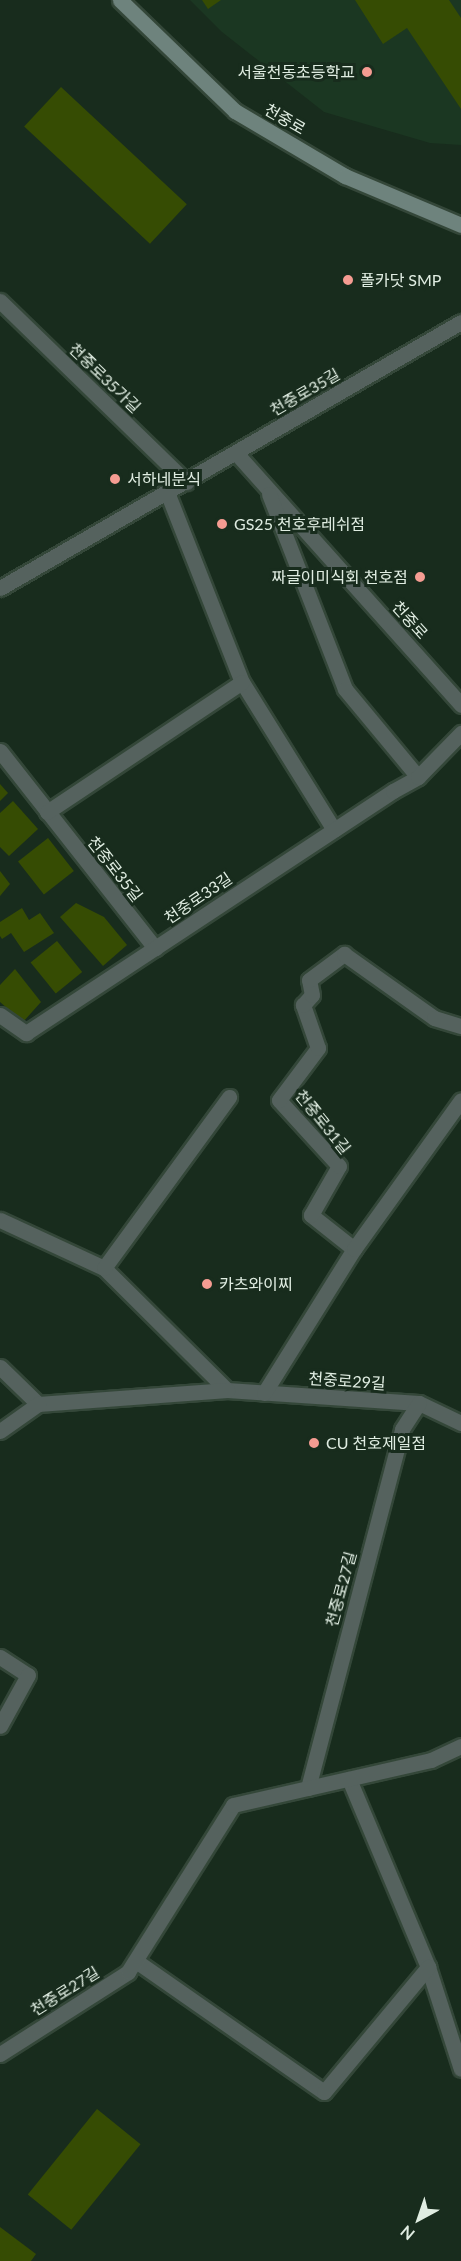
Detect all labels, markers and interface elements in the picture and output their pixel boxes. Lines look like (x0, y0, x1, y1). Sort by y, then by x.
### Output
place label: 서울천동초등학교 (237, 62, 355, 82)
marker: 서울천동초등학교 (360, 65, 374, 79)
street label: 천중로 (261, 100, 309, 138)
place label: 폴카닷 SMP (360, 270, 441, 290)
marker: 폴카닷 SMP (341, 273, 355, 287)
street label: 천중로35가길 (65, 339, 145, 417)
street label: 천중로35길 (267, 364, 343, 420)
place label: 서하네분식 (127, 469, 201, 489)
marker: 서하네분식 (108, 472, 122, 486)
place label: GS25 천호후레쉬점 (234, 514, 365, 534)
marker: GS25 천호후레쉬점 (215, 517, 229, 531)
place label: 짜글이미식회 천호점 (271, 567, 408, 587)
marker: 짜글이미식회 천호점 (413, 570, 427, 584)
street label: 천중로 (388, 597, 432, 643)
street label: 천중로35길 (84, 833, 146, 905)
street label: 천중로33길 (161, 868, 235, 928)
street label: 천중로31길 (291, 1086, 355, 1158)
place label: 카츠와이찌 (219, 1274, 293, 1294)
marker: 카츠와이찌 (200, 1277, 214, 1291)
street label: 천중로29길 (308, 1369, 386, 1393)
place label: CU 천호제일점 (326, 1433, 426, 1453)
marker: CU 천호제일점 (307, 1436, 321, 1450)
street label: 천중로27길 (322, 1549, 360, 1629)
street label: 천중로27길 (27, 1962, 103, 2020)
north arrow (389, 2189, 449, 2249)
text: N (396, 2222, 418, 2244)

